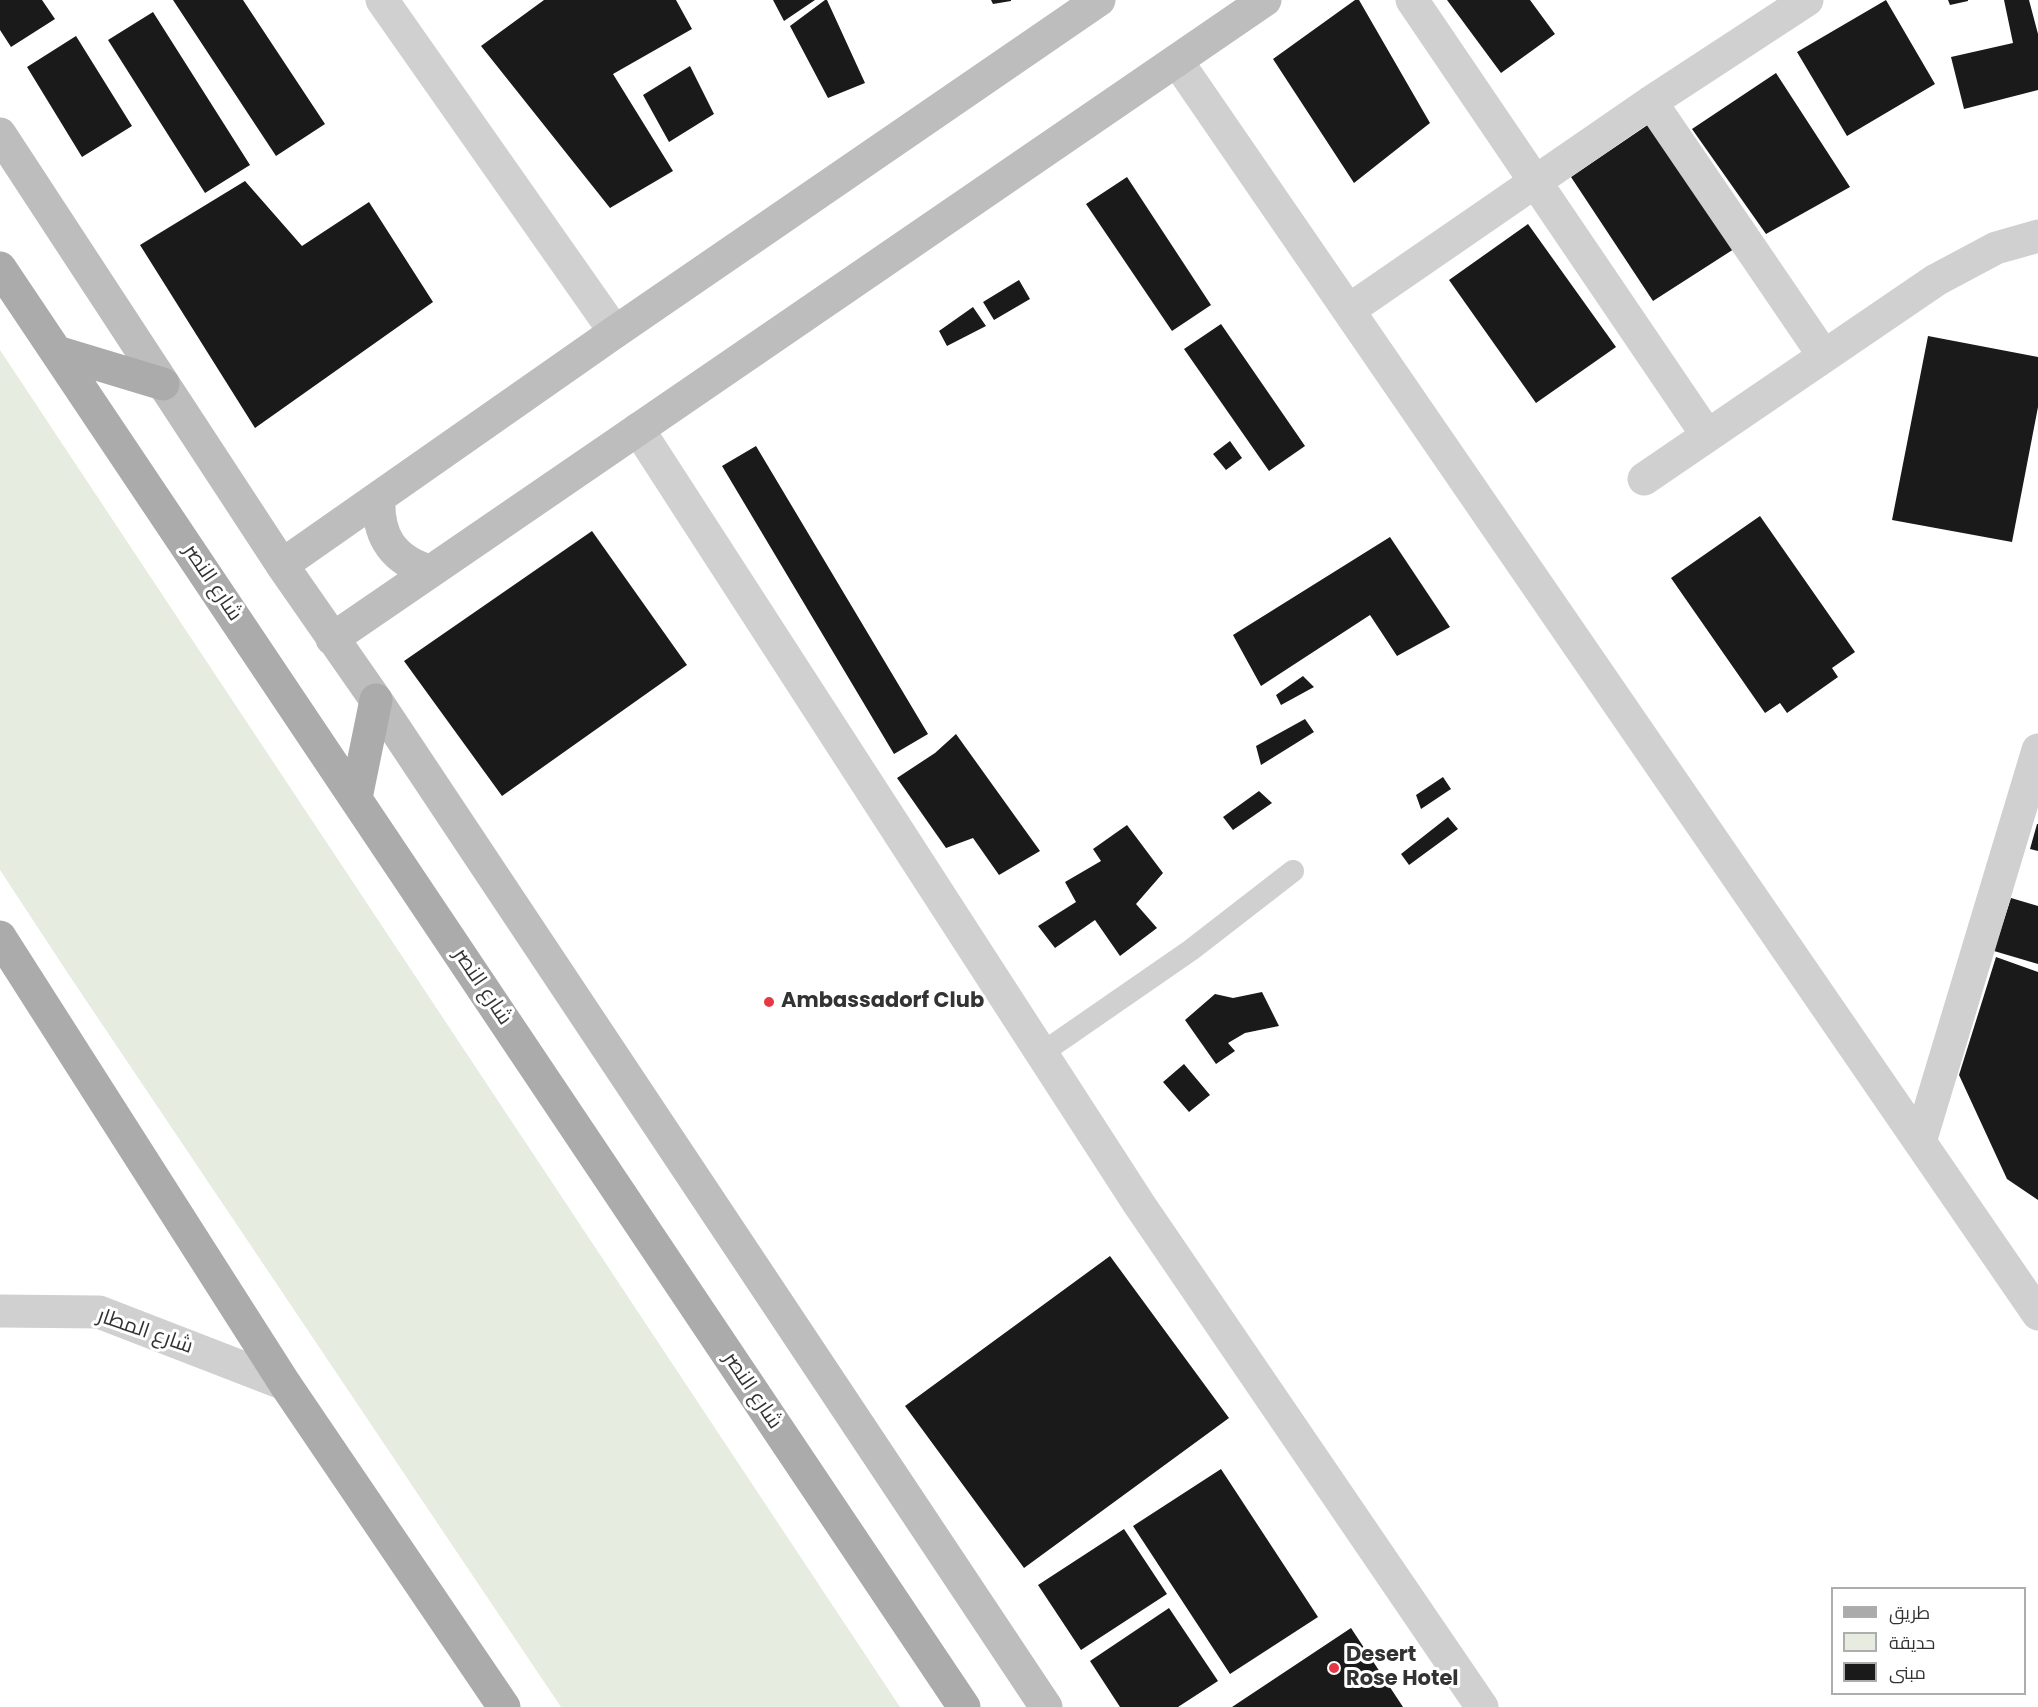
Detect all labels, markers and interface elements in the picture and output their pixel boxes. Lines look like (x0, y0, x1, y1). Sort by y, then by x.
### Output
street label: شارع النصر (177, 540, 247, 626)
street label: شارع النصر (447, 944, 517, 1030)
place label: Ambassadorf Club (781, 989, 984, 1015)
marker: Ambassadorf Club (762, 995, 776, 1009)
street label: شارع المطار (94, 1304, 196, 1360)
street label: شارع النصر (717, 1348, 787, 1434)
legend (1831, 1587, 2026, 1695)
text: طريق (1889, 1600, 1930, 1625)
text: حديقة (1889, 1630, 1935, 1655)
place label: Desert Rose Hotel (1346, 1643, 1459, 1693)
text: مبنى (1889, 1660, 1926, 1685)
marker: Desert Rose Hotel (1327, 1661, 1341, 1675)

